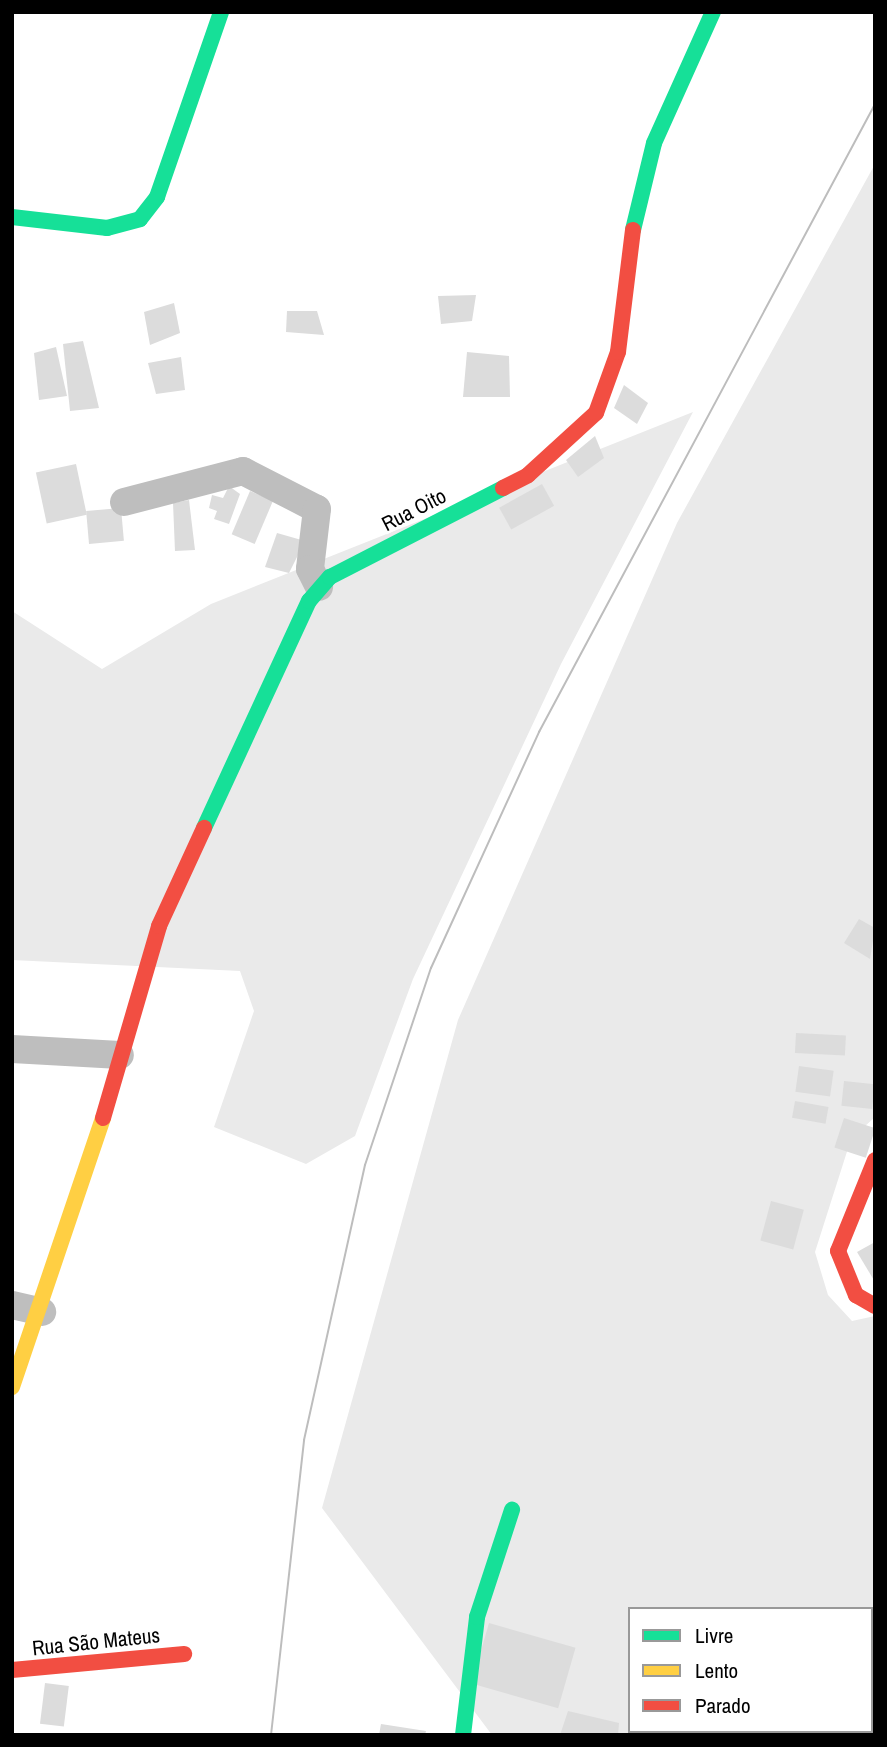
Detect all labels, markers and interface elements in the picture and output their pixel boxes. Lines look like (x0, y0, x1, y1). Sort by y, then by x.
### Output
street label: Rua Oito (378, 483, 450, 537)
legend (628, 1607, 873, 1733)
text: Livre (695, 1621, 733, 1650)
street label: Rua São Mateus (31, 1623, 161, 1661)
text: Lento (695, 1656, 738, 1685)
text: Parado (695, 1691, 751, 1720)

